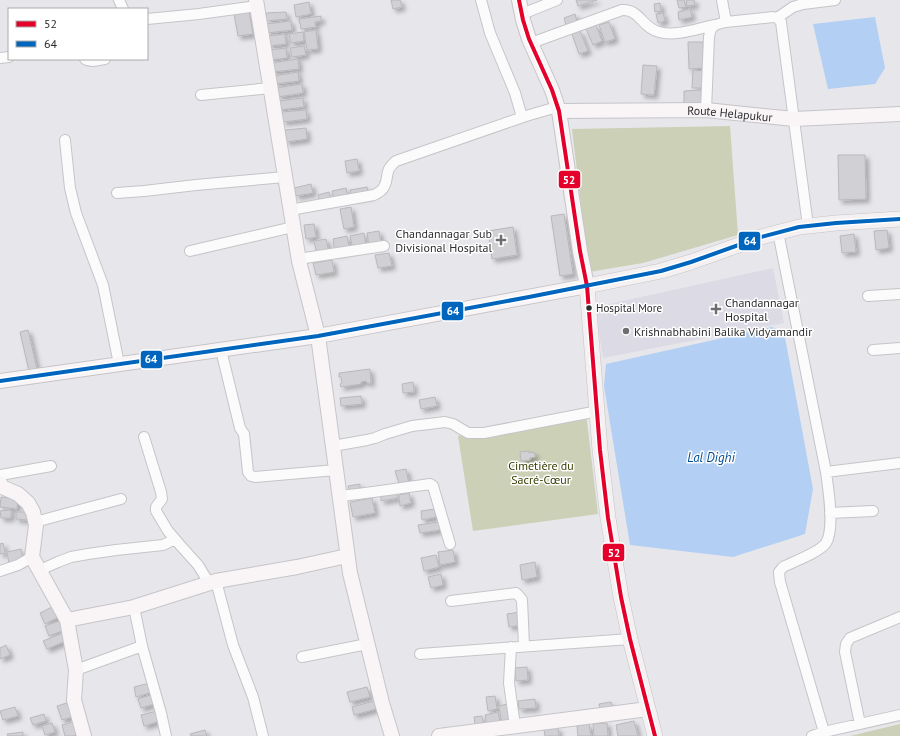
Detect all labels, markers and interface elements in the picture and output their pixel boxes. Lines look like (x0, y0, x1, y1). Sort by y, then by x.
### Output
legend (8, 8, 148, 60)
text: 52 (44, 16, 57, 31)
text: 64 (44, 36, 58, 51)
street label: Route Helapukur (687, 102, 773, 124)
line badge: 52 (558, 170, 581, 189)
text: 52 (563, 173, 575, 187)
place label: Chandannagar Sub Divisional Hospital (395, 226, 492, 255)
line badge: 64 (738, 231, 761, 251)
marker: Chandannagar Sub Divisional Hospital (495, 234, 507, 246)
text: 64 (744, 234, 757, 248)
place label: Chandannagar Hospital (725, 295, 799, 324)
line badge: 64 (441, 301, 464, 321)
place label: Hospital More (596, 301, 662, 315)
marker: Hospital More (584, 303, 594, 313)
marker: Chandannagar Hospital (710, 303, 722, 315)
text: 64 (447, 304, 460, 318)
place label: Krishnabhabini Balika Vidyamandir (634, 324, 812, 339)
marker: Krishnabhabini Balika Vidyamandir (621, 326, 631, 336)
line badge: 64 (140, 350, 163, 369)
text: 64 (145, 352, 158, 366)
water label: Lal Dighi (687, 449, 735, 466)
park label: Cimetière du Sacré-Cœur (508, 458, 574, 487)
line badge: 52 (602, 543, 625, 562)
text: 52 (608, 546, 620, 560)

